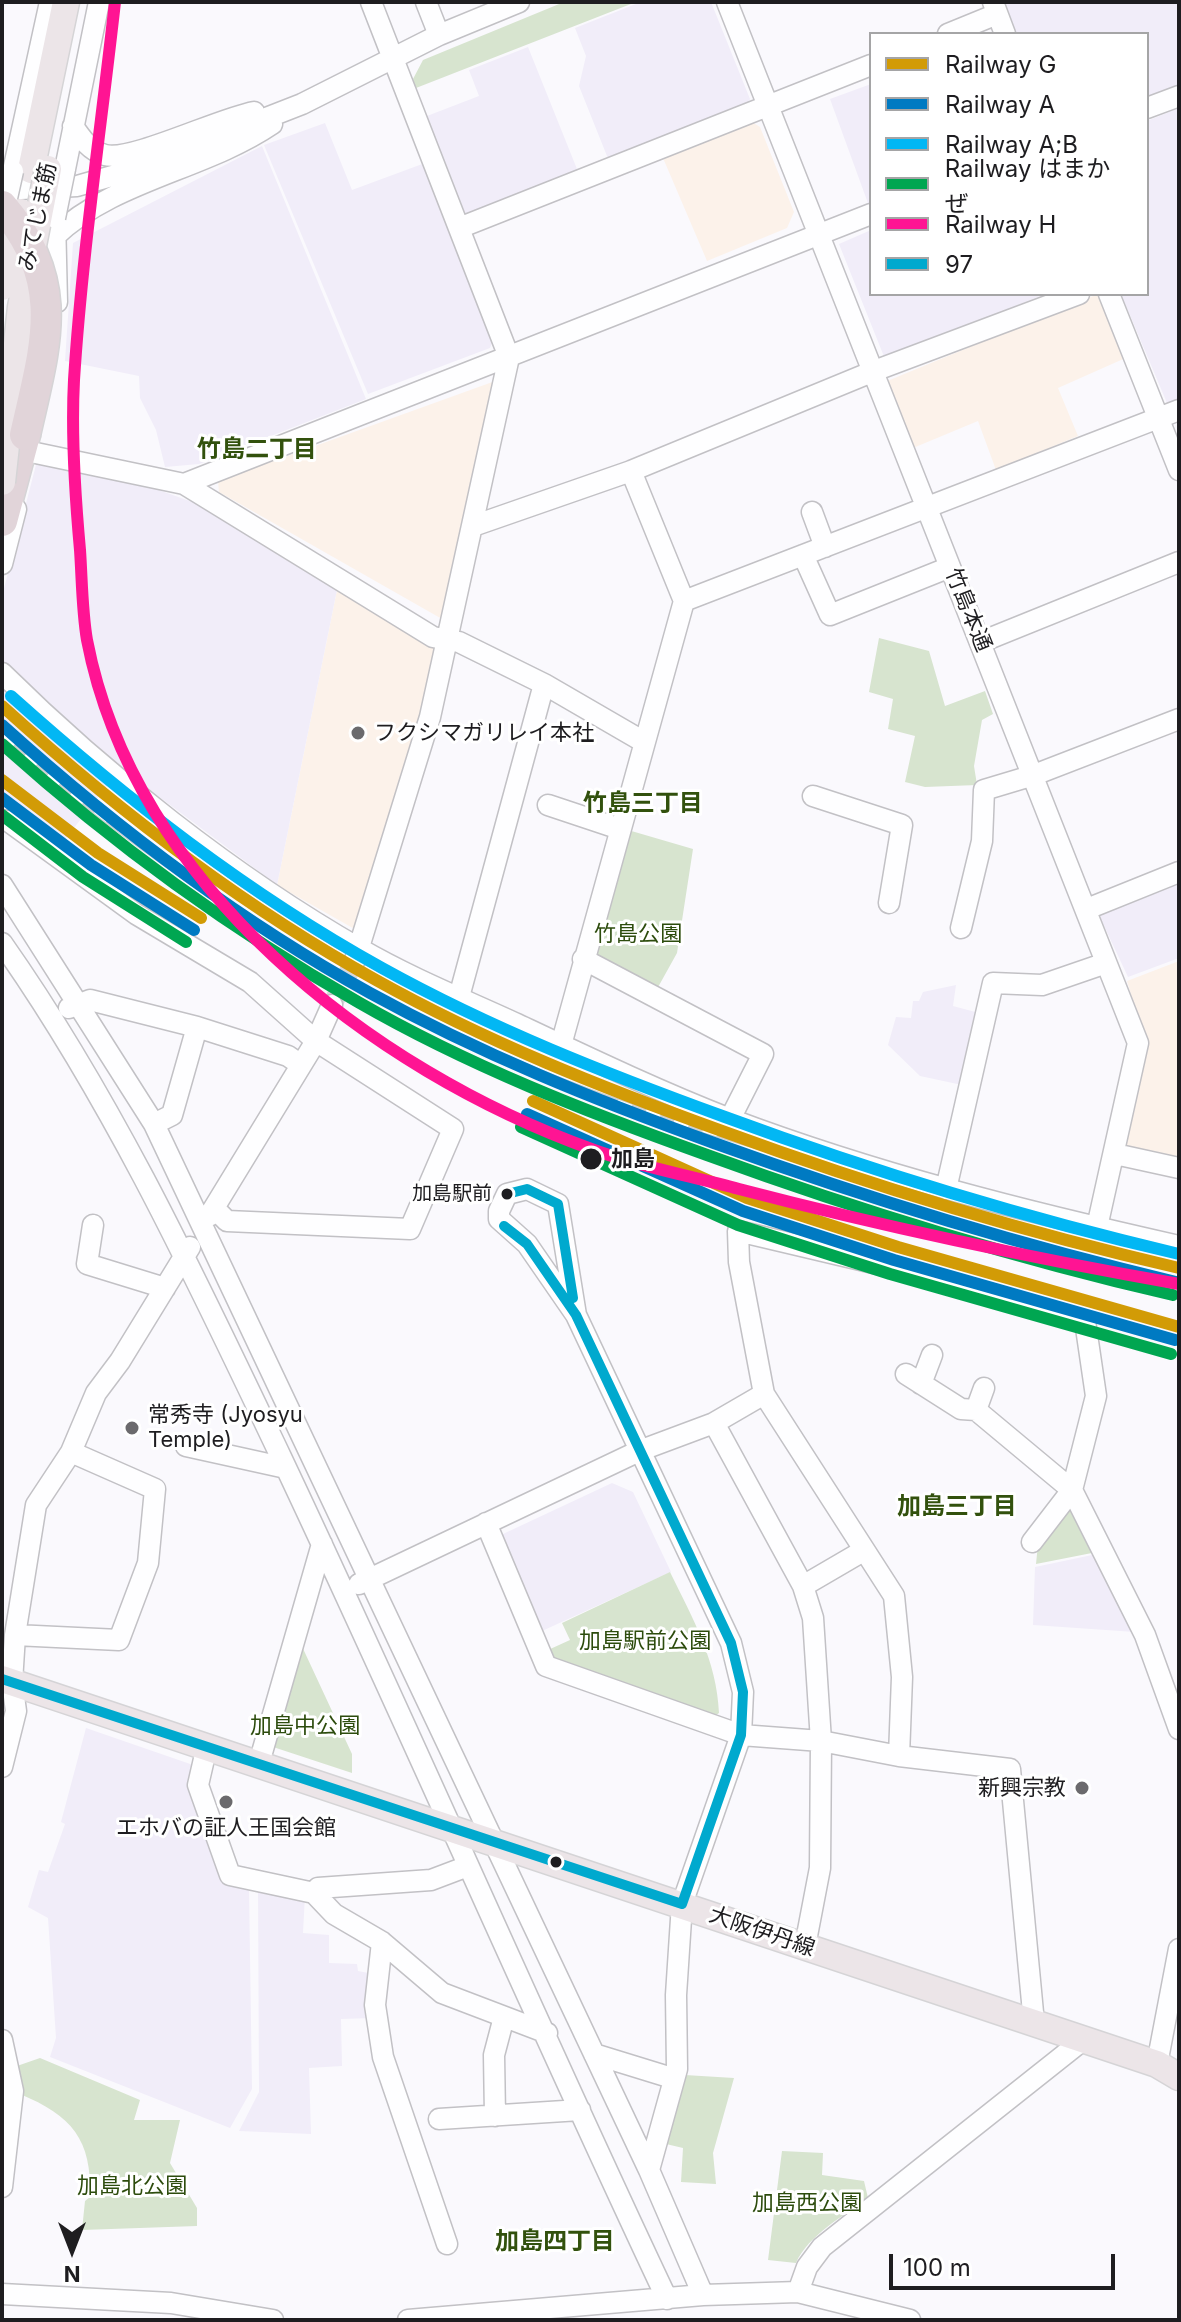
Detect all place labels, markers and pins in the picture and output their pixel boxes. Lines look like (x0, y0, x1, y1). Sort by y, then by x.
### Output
place label: フクシマガリレイ本社 (374, 720, 594, 746)
marker: フクシマガリレイ本社 (349, 724, 367, 742)
marker: 加島 (578, 1146, 604, 1172)
place label: 加島 (611, 1146, 655, 1172)
place label: 加島駅前 (412, 1182, 492, 1206)
marker: 加島駅前 (499, 1186, 515, 1202)
place label: 常秀寺 (Jyosyu Temple) (148, 1402, 303, 1454)
marker: 常秀寺 (Jyosyu Temple) (123, 1419, 141, 1437)
place label: 新興宗教 (978, 1775, 1066, 1801)
marker: 新興宗教 (1073, 1779, 1091, 1797)
marker: エホバの証人王国会館 (217, 1793, 235, 1811)
place label: エホバの証人王国会館 (116, 1815, 336, 1841)
unlabelled marker (548, 1854, 564, 1870)

